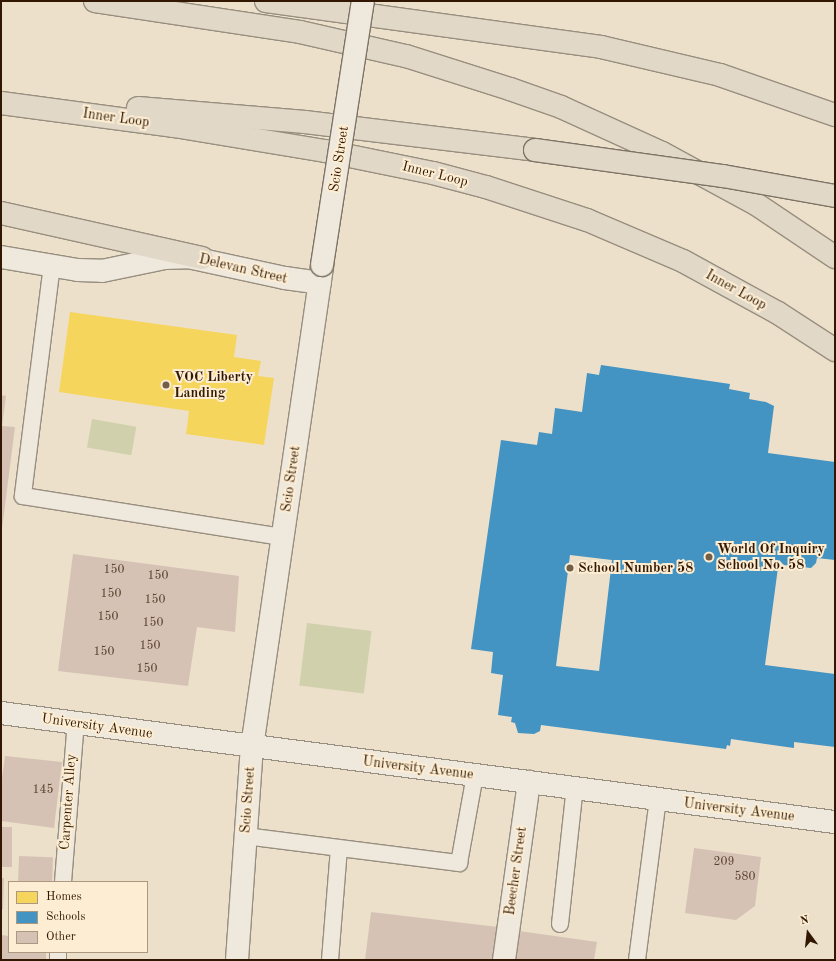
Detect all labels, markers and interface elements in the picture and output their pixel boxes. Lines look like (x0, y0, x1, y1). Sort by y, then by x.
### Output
street label: Inner Loop (82, 105, 150, 131)
street label: Scio Street (325, 125, 353, 193)
street label: Inner Loop (400, 158, 470, 190)
street label: Delevan Street (197, 251, 289, 287)
street label: Inner Loop (703, 266, 769, 314)
place label: VOC Liberty Landing (174, 369, 253, 402)
marker: VOC Liberty Landing (161, 380, 171, 390)
street label: Scio Street (278, 445, 304, 513)
place label: World Of Inquiry School No. 58 (717, 541, 825, 574)
marker: World Of Inquiry School No. 58 (704, 552, 714, 562)
place label: School Number 58 (578, 560, 693, 576)
marker: School Number 58 (565, 563, 575, 573)
house number: 150 (104, 564, 124, 578)
house number: 150 (148, 570, 168, 584)
house number: 150 (101, 588, 121, 602)
house number: 150 (145, 594, 165, 608)
house number: 150 (98, 611, 118, 625)
house number: 150 (143, 617, 163, 631)
house number: 150 (140, 640, 160, 654)
house number: 150 (94, 646, 114, 660)
house number: 150 (137, 663, 157, 677)
street label: University Avenue (41, 710, 153, 742)
street label: Carpenter Alley (56, 753, 80, 851)
street label: University Avenue (362, 753, 474, 783)
street label: Scio Street (237, 766, 259, 834)
house number: 145 (33, 784, 53, 798)
street label: University Avenue (683, 795, 795, 825)
street label: Beecher Street (501, 826, 531, 916)
house number: 209 (714, 856, 734, 870)
house number: 580 (735, 871, 755, 885)
legend (8, 881, 148, 953)
text: Homes (46, 891, 82, 903)
text: Schools (46, 911, 86, 923)
north arrow (788, 913, 828, 953)
text: N (799, 915, 810, 927)
text: Other (46, 931, 76, 943)

